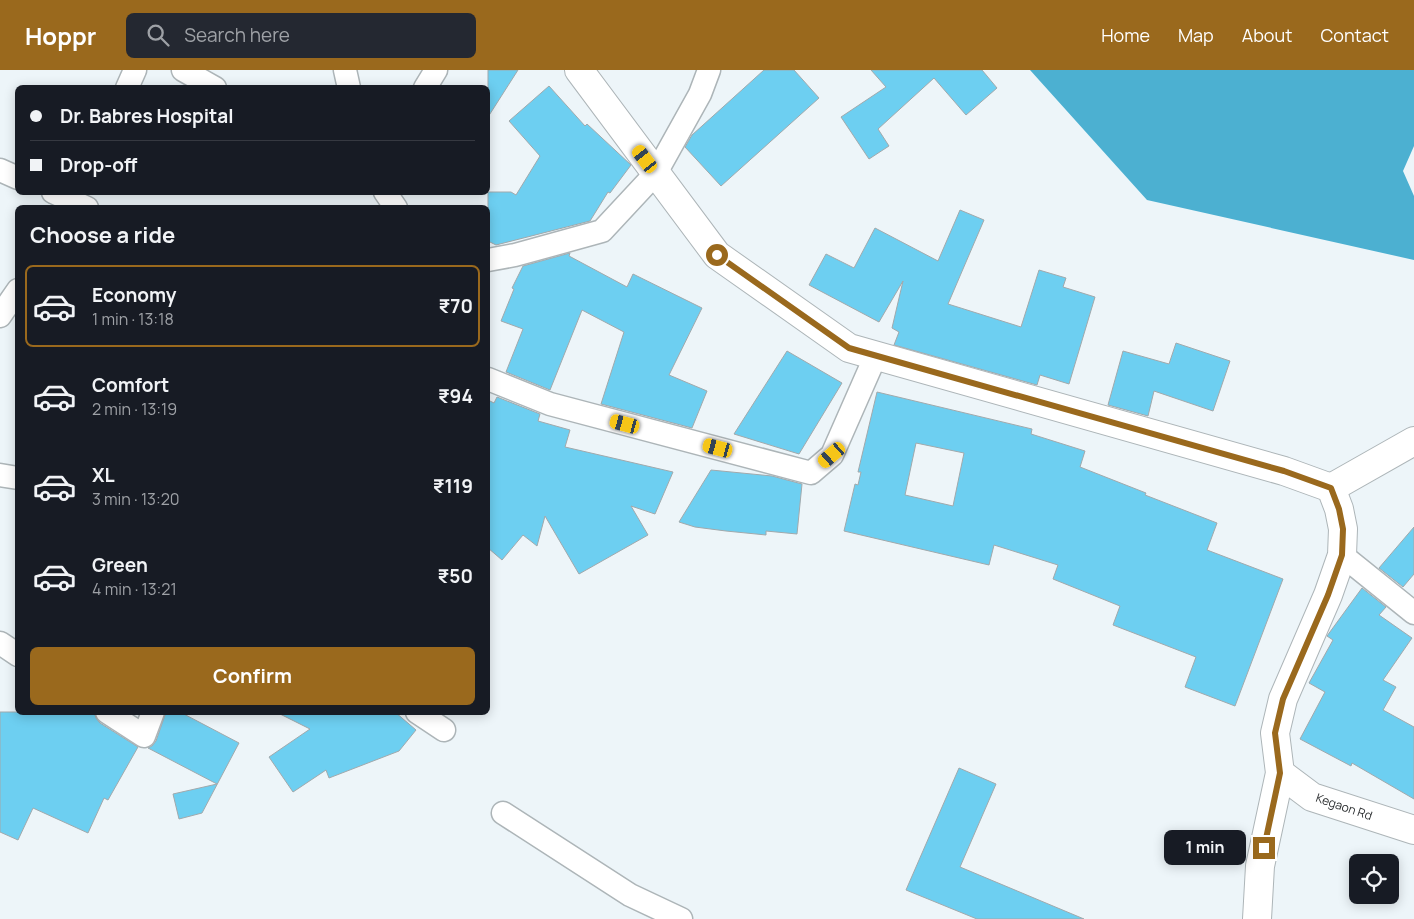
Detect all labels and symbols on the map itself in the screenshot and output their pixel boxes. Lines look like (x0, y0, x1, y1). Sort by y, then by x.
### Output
car (629, 143, 660, 175)
route start (706, 244, 728, 266)
car (608, 413, 641, 435)
car (701, 437, 734, 459)
car (815, 439, 848, 471)
street label: Kegaon Rd (1314, 789, 1375, 824)
callout: 1 min (1164, 830, 1246, 866)
route end (1253, 837, 1275, 859)

